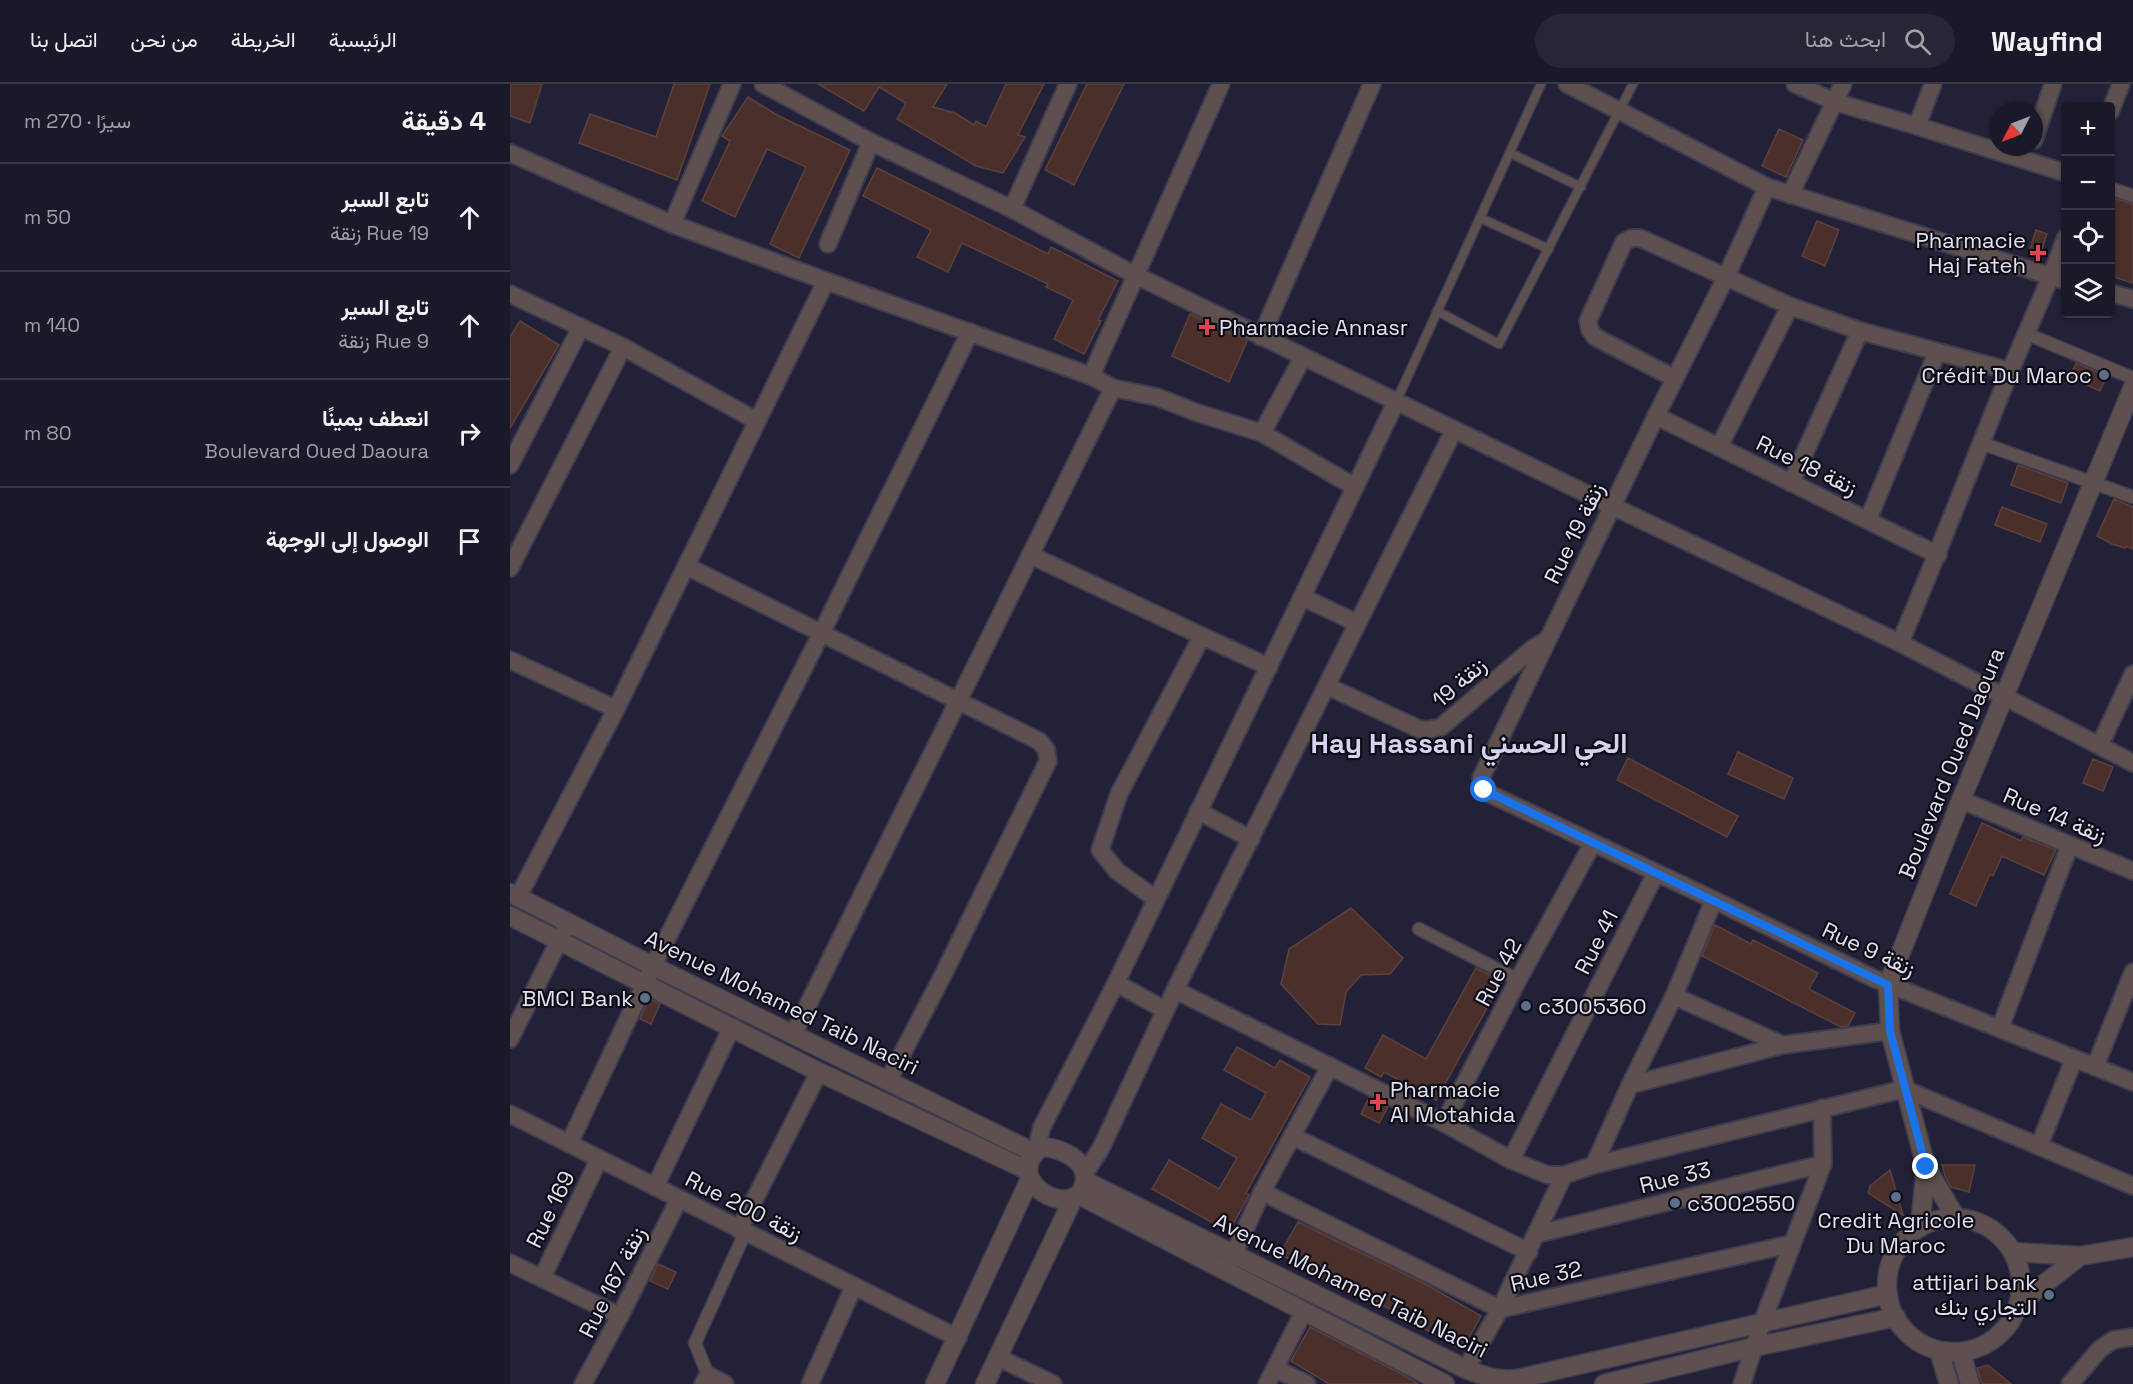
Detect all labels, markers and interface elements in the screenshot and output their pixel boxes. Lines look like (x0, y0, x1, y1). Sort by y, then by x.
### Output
search box (1535, 14, 1955, 68)
text: Wayfind (1991, 23, 2103, 59)
text: ابحث هنا (1805, 25, 1886, 53)
icon: search (1901, 25, 1934, 58)
text: اتصل بنا (30, 26, 98, 53)
text: من نحن (131, 26, 198, 53)
text: الخريطة (231, 26, 296, 53)
text: الرئيسية (329, 26, 397, 53)
north arrow (1989, 102, 2043, 156)
map controls (2061, 102, 2115, 318)
button: + (2061, 102, 2115, 156)
text: 4 دقيقة (402, 104, 486, 138)
text: سيرًا · 270 m (24, 108, 131, 134)
button: − (2061, 156, 2115, 210)
text: تابع السير (341, 185, 429, 213)
icon: ahead (453, 201, 486, 234)
text: 50 m (24, 204, 71, 230)
button: locate (2061, 210, 2115, 264)
text: Rue 19 زنقة (330, 220, 429, 246)
place label: Pharmacie Haj Fateh (1916, 226, 2026, 279)
marker: Pharmacie Haj Fateh (2031, 246, 2045, 260)
button: layers (2061, 264, 2115, 318)
text: تابع السير (341, 293, 429, 321)
icon: ahead (453, 309, 486, 342)
text: 140 m (24, 312, 80, 338)
place label: Pharmacie Annasr (1219, 313, 1408, 341)
marker: Pharmacie Annasr (1200, 320, 1214, 334)
text: Rue 9 زنقة (338, 328, 429, 354)
place label: Crédit Du Maroc (1922, 361, 2092, 389)
marker: Crédit Du Maroc (2097, 368, 2111, 382)
text: انعطف يمينًا (322, 404, 429, 432)
icon: right (453, 417, 486, 450)
text: 80 m (24, 420, 72, 446)
street label: Rue 18 زنقة (1752, 428, 1862, 502)
text: Boulevard Oued Daoura (204, 438, 429, 464)
street label: Rue 19 زنقة (1538, 478, 1610, 588)
text: الوصول إلى الوجهة (266, 525, 429, 553)
icon: arrive (453, 525, 486, 558)
street label: Boulevard Oued Daoura (1892, 643, 2010, 883)
street label: 19 زنقة (1426, 651, 1492, 713)
district label: Hay Hassani الحي الحسني (1311, 725, 1627, 767)
route start (1470, 776, 1496, 802)
street label: Rue 14 زنقة (1999, 781, 2111, 849)
street label: Rue 41 (1568, 905, 1624, 979)
street label: Rue 9 زنقة (1818, 915, 1920, 983)
street label: Avenue Mohamed Taib Naciri (640, 923, 924, 1081)
street label: Rue 42 (1468, 933, 1528, 1011)
place label: BMCI Bank (522, 984, 633, 1012)
marker: BMCI Bank (638, 991, 652, 1005)
place label: c3005360 (1538, 992, 1647, 1020)
marker: c3005360 (1519, 999, 1533, 1013)
place label: Pharmacie Al Motahida (1390, 1075, 1516, 1128)
marker: Pharmacie Al Motahida (1371, 1095, 1385, 1109)
route end (1912, 1153, 1938, 1179)
street label: Rue 33 (1636, 1155, 1714, 1199)
street label: Rue 200 زنقة (681, 1165, 807, 1247)
street label: Rue 169 (519, 1166, 581, 1252)
place label: c3002550 (1687, 1189, 1795, 1217)
marker: Credit Agricole Du Maroc (1889, 1190, 1903, 1204)
marker: c3002550 (1668, 1196, 1682, 1210)
street label: Avenue Mohamed Taib Naciri (1209, 1206, 1493, 1364)
place label: Credit Agricole Du Maroc (1818, 1206, 1974, 1259)
street label: Rue 167 زنقة (572, 1222, 652, 1342)
street label: Rue 32 (1507, 1254, 1585, 1298)
place label: attijari bank التجاري بنك (1912, 1268, 2037, 1326)
marker: attijari bank التجاري بنك (2042, 1288, 2056, 1302)

